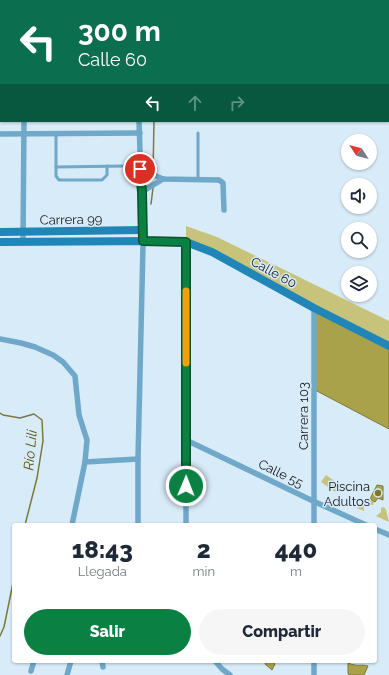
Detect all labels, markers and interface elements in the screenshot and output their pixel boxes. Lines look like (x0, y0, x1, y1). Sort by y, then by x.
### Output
text: 300 m (78, 15, 161, 48)
icon: left (12, 16, 64, 68)
text: Calle 60 (78, 49, 147, 70)
icon: left (142, 92, 164, 114)
icon: ahead (184, 92, 206, 114)
icon: right (226, 92, 248, 114)
north arrow (341, 134, 377, 170)
map controls (341, 134, 377, 302)
pin (123, 152, 157, 186)
icon: arrive (129, 158, 151, 180)
button: sound (341, 178, 377, 214)
street label: Carrera 99 (40, 211, 103, 228)
button: search (341, 222, 377, 258)
street label: Calle 60 (248, 254, 299, 291)
button: layers (341, 266, 377, 302)
street label: Carrera 103 (296, 382, 311, 450)
water label: Río Lili (20, 428, 40, 471)
street label: Calle 55 (256, 456, 306, 491)
position arrow (165, 465, 207, 507)
place label: Piscina Adultos (324, 479, 370, 509)
marker: Piscina Adultos (373, 488, 383, 498)
text: 18:43 (72, 535, 133, 564)
text: 2 (197, 535, 211, 564)
text: 440 (275, 535, 317, 564)
text: Llegada (78, 564, 127, 579)
text: min (193, 564, 215, 579)
text: m (290, 564, 302, 579)
button: Salir (24, 609, 191, 655)
button: Compartir (199, 609, 365, 655)

